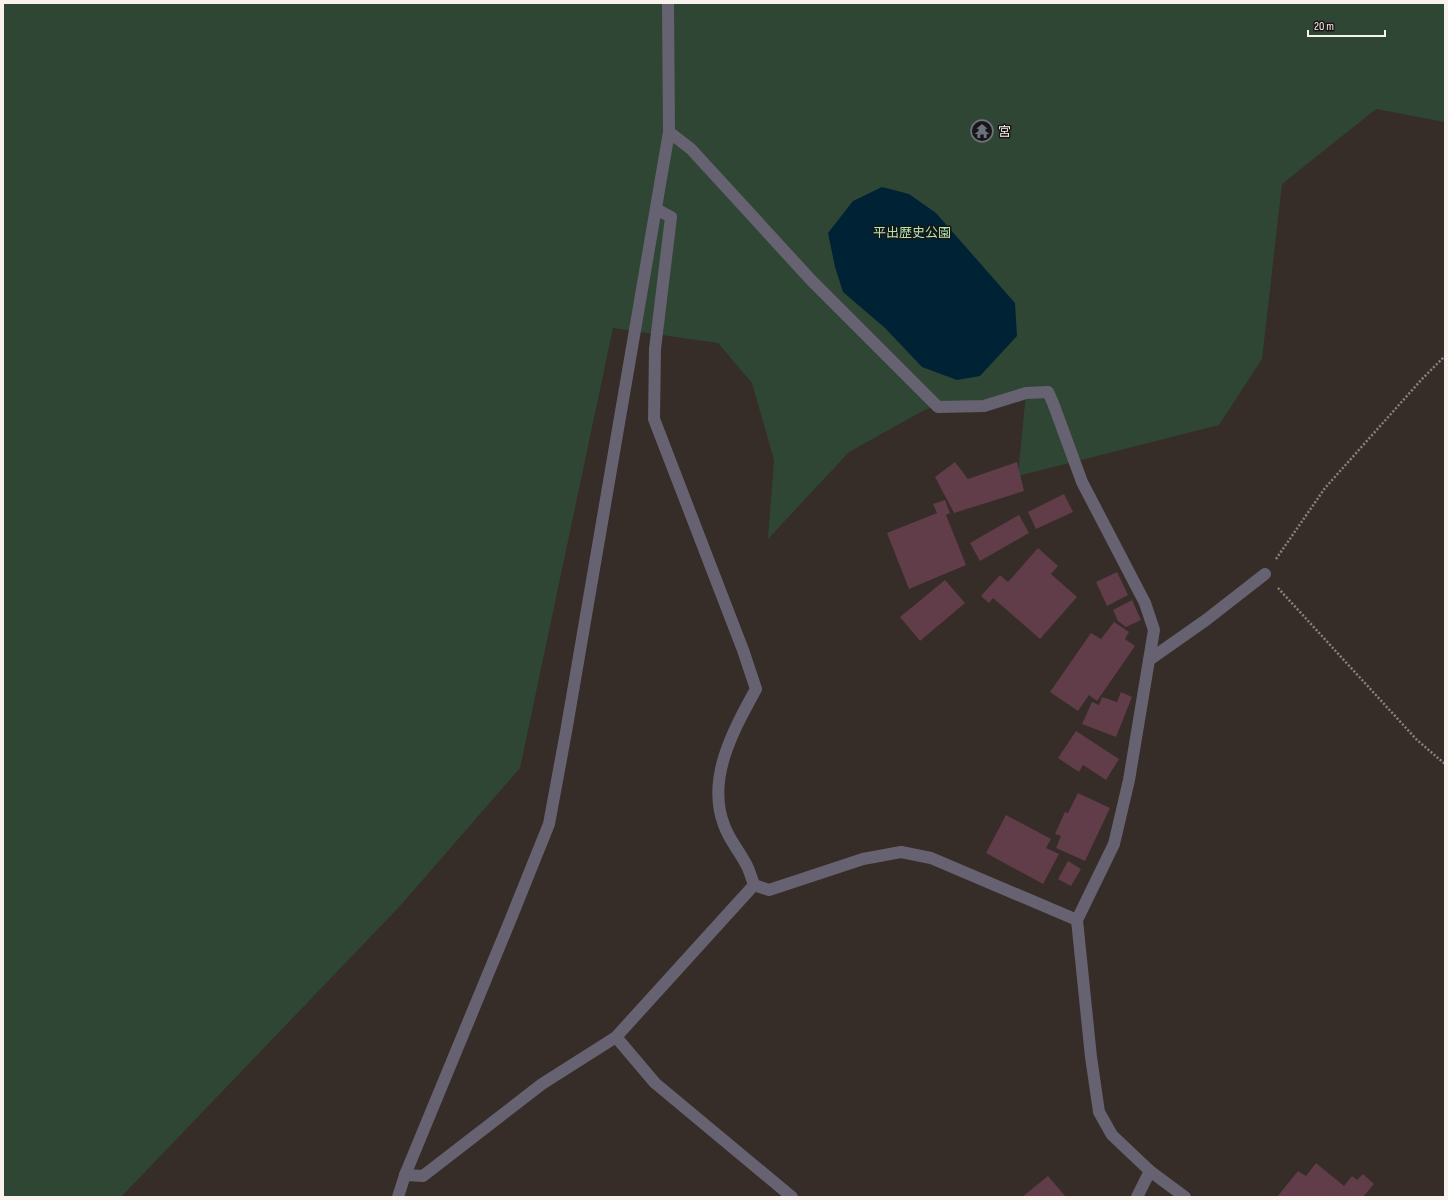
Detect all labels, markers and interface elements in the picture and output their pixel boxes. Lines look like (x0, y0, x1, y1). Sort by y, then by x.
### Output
scale bar (1308, 12, 1385, 38)
text: 20 m (1314, 19, 1334, 34)
temple icon: 宮 (969, 118, 995, 144)
place label: 宮 (998, 124, 1011, 140)
park label: 平出歴史公園 (873, 225, 951, 241)

